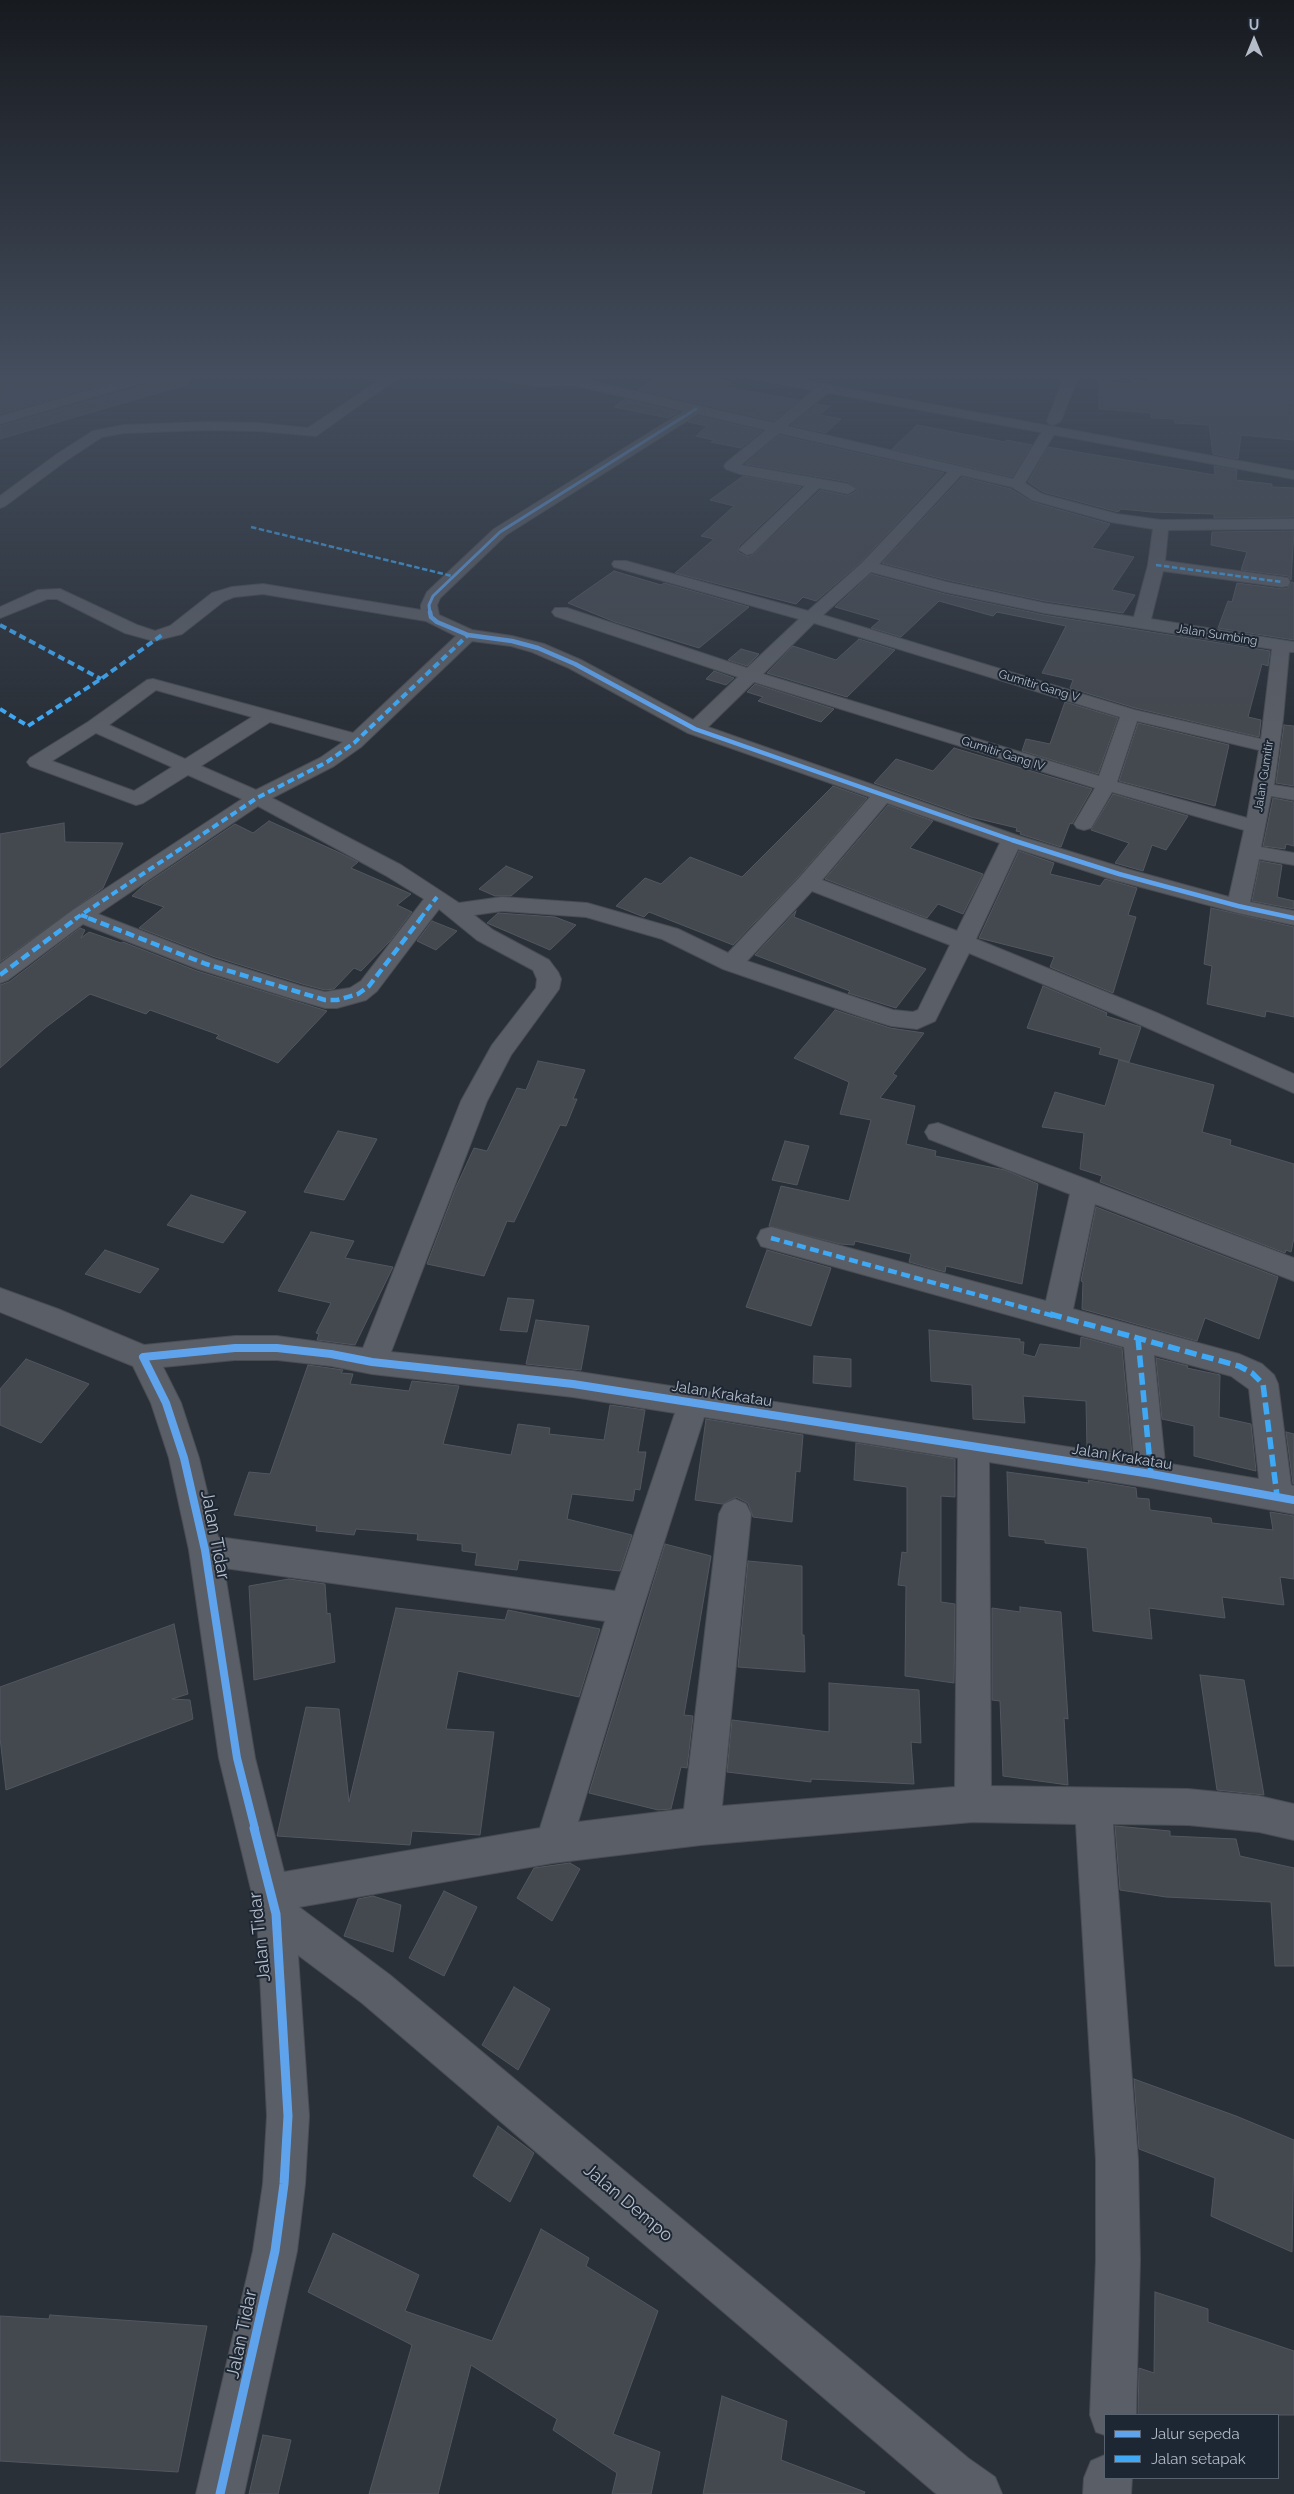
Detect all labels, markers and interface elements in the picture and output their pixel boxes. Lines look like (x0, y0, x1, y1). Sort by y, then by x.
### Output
north arrow (1229, 15, 1279, 65)
text: U (1249, 17, 1259, 33)
street label: Jalan Sumbing (1175, 621, 1259, 649)
street label: Gumitir Gang V (997, 667, 1081, 705)
street label: Gumitir Gang IV (959, 734, 1047, 774)
street label: Jalan Gumitir (1251, 739, 1277, 813)
street label: Jalan Krakatau (671, 1377, 773, 1411)
street label: Jalan Krakatau (1071, 1440, 1173, 1474)
street label: Jalan Tidar (196, 1489, 234, 1581)
street label: Jalan Tidar (245, 1891, 275, 1983)
street label: Jalan Dempo (579, 2159, 677, 2247)
street label: Jalan Tidar (222, 2288, 262, 2380)
legend (1104, 2414, 1279, 2479)
text: Jalur sepeda (1151, 2425, 1240, 2443)
text: Jalan setapak (1151, 2450, 1246, 2468)

